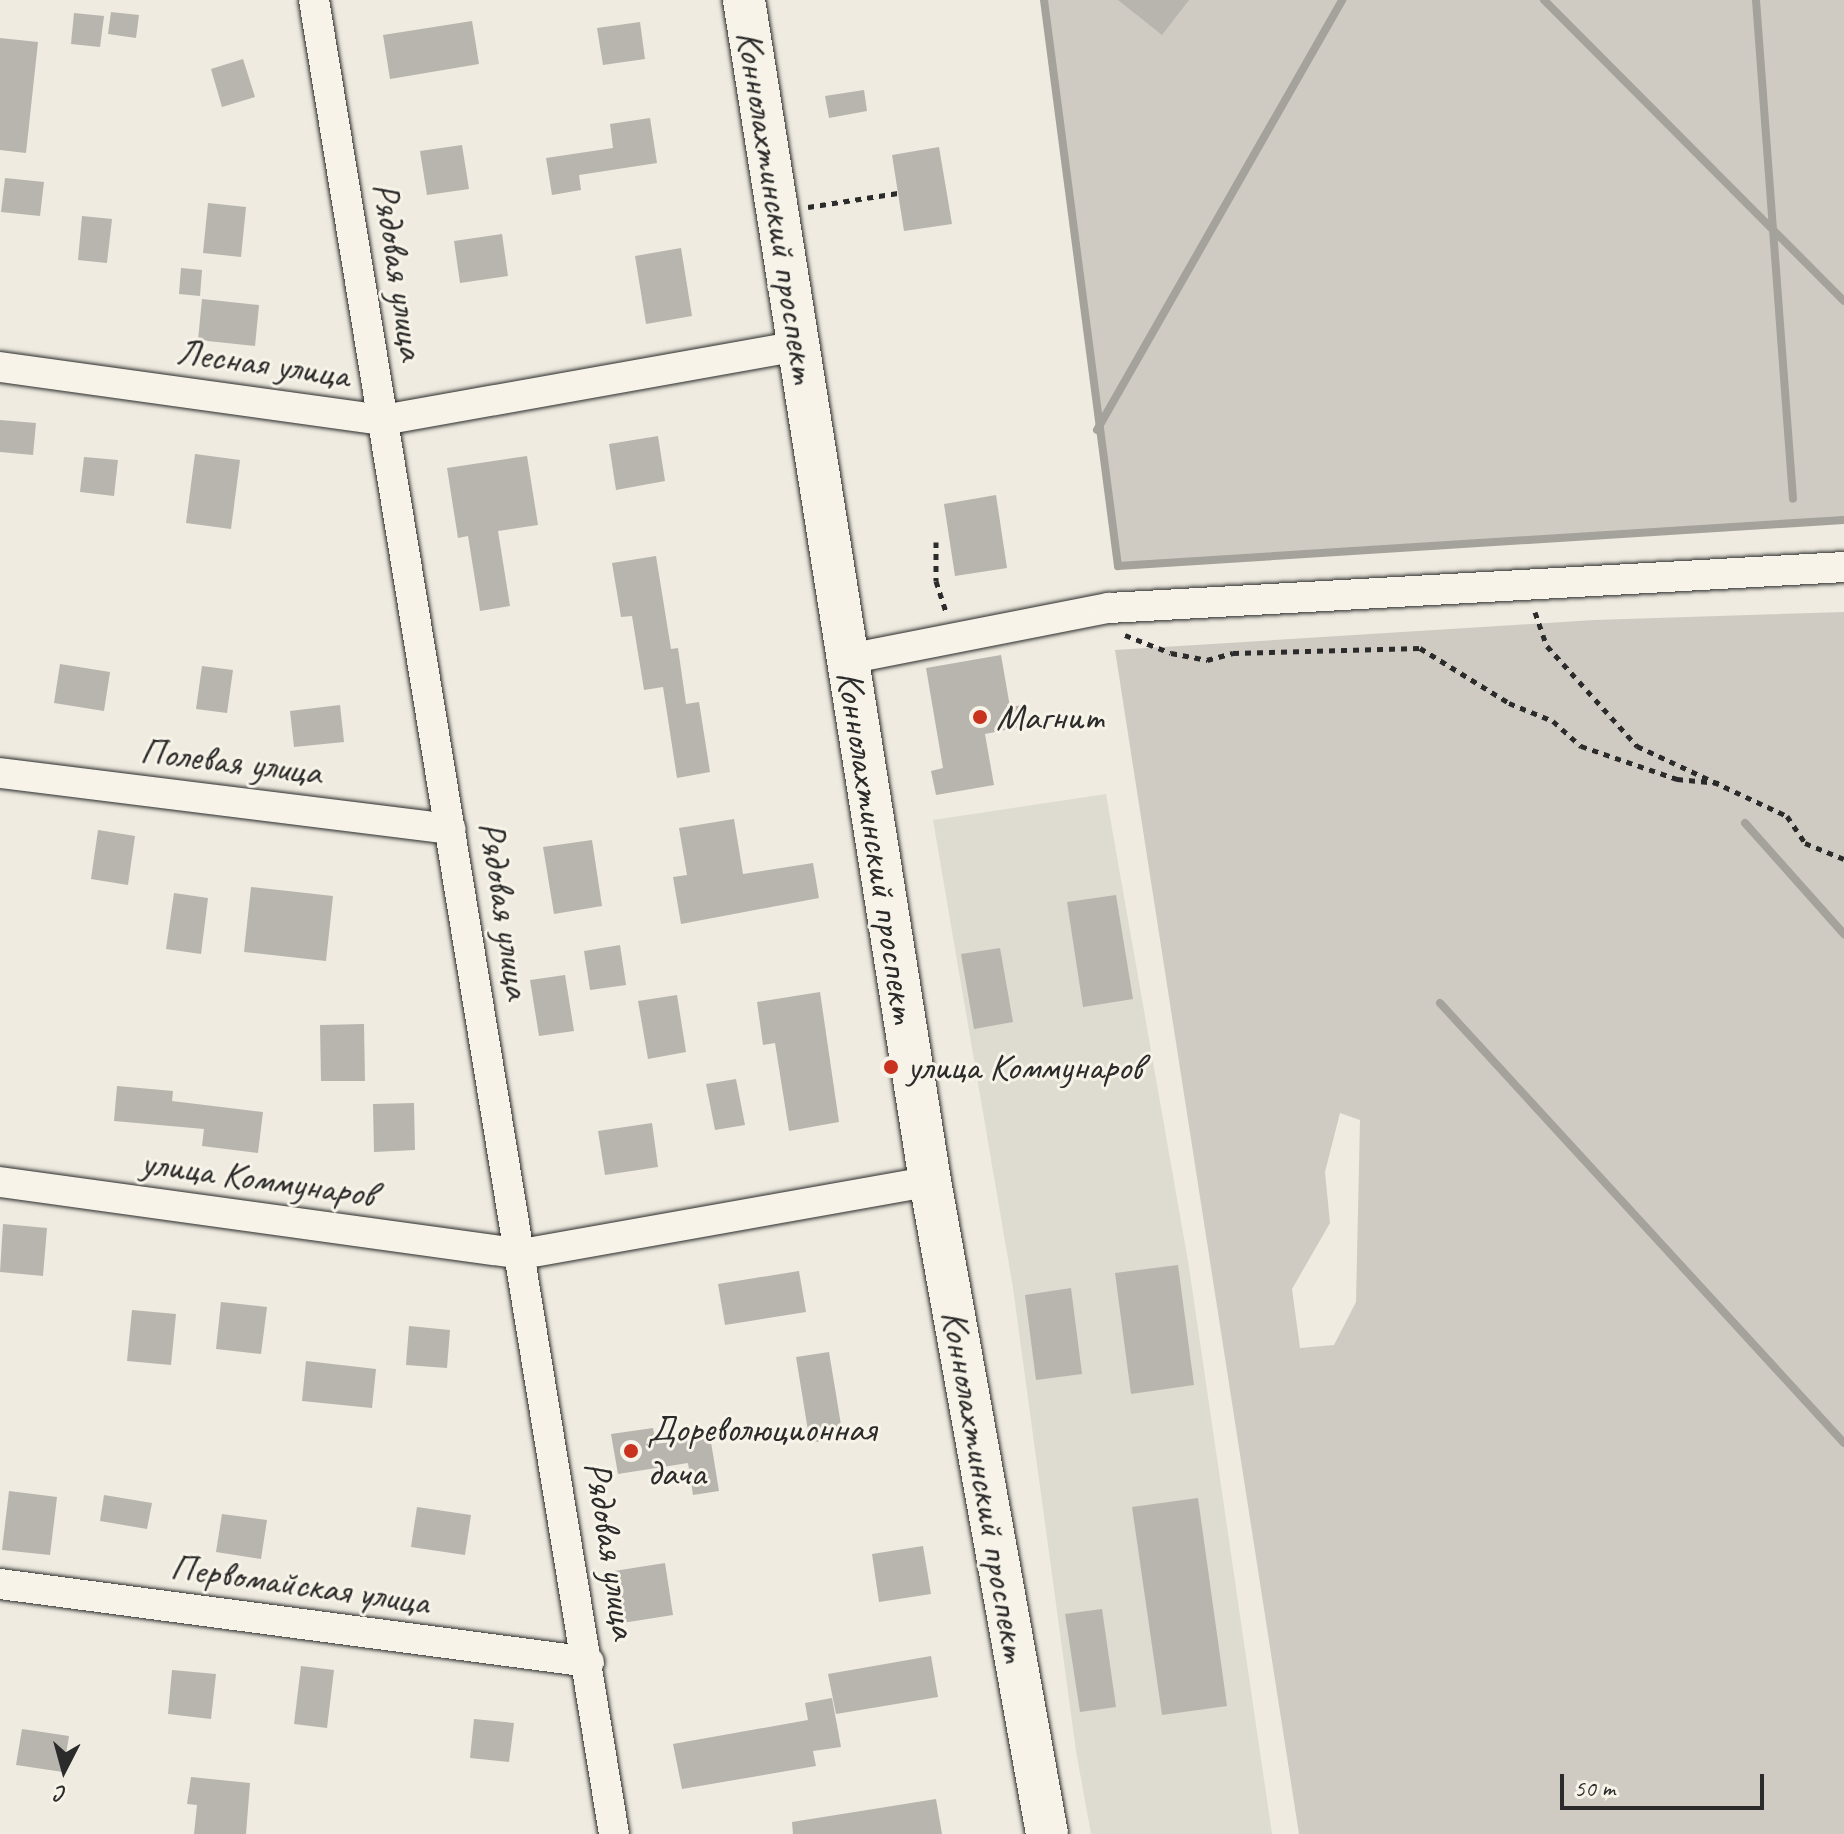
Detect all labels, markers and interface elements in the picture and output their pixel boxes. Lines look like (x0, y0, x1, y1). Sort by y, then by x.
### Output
street label: Коннолахтинский проспект (727, 28, 827, 386)
street label: Рядовая улица (362, 178, 436, 364)
street label: Лесная улица (174, 328, 352, 398)
street label: Коннолахтинский проспект (827, 668, 927, 1026)
place label: Магнит (996, 694, 1104, 740)
marker: Магнит (971, 708, 989, 726)
street label: Полевая улица (137, 727, 325, 795)
street label: Рядовая улица (468, 817, 542, 1003)
place label: улица Коммунаров (907, 1044, 1145, 1090)
marker: улица Коммунаров (882, 1058, 900, 1076)
street label: улица Коммунаров (137, 1139, 379, 1217)
street label: Коннолахтинский проспект (932, 1307, 1038, 1665)
place label: Дореволюционная дача (647, 1406, 876, 1496)
marker: Дореволюционная дача (622, 1442, 640, 1460)
street label: Рядовая улица (574, 1457, 648, 1643)
street label: Первомайская улица (166, 1543, 434, 1625)
north arrow (24, 1730, 104, 1810)
scale bar (1564, 1758, 1768, 1808)
text: 50 m (1574, 1773, 1615, 1803)
text: С (55, 1779, 68, 1808)

